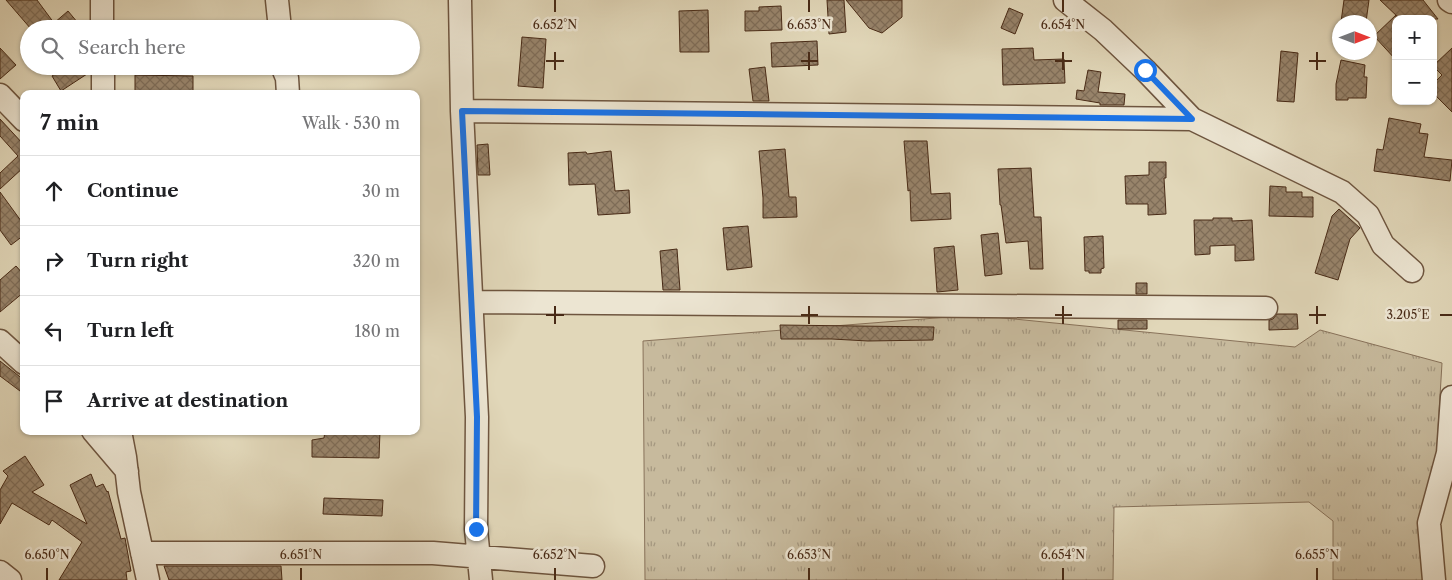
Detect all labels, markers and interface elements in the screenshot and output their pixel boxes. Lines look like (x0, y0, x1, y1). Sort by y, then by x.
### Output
north arrow (1332, 15, 1377, 60)
map controls (1392, 15, 1437, 105)
button: + (1392, 15, 1437, 60)
text: 6.652°N (533, 17, 577, 32)
text: 6.653°N (787, 17, 831, 32)
text: 6.654°N (1041, 17, 1085, 32)
search box (20, 20, 420, 75)
icon: search (38, 34, 66, 62)
text: Search here (78, 36, 186, 59)
route start (1134, 59, 1157, 82)
button: − (1392, 60, 1437, 105)
text: 7 min (40, 110, 99, 135)
text: Walk · 530 m (302, 113, 400, 133)
icon: ahead (40, 177, 68, 205)
text: Continue (87, 179, 179, 202)
text: 30 m (362, 181, 400, 201)
icon: right (40, 247, 68, 275)
text: Turn right (87, 249, 188, 272)
text: 320 m (353, 251, 400, 271)
text: 3.205°E (1386, 307, 1430, 322)
icon: left (40, 317, 68, 345)
text: Turn left (87, 319, 174, 342)
text: 180 m (354, 321, 400, 341)
icon: arrive (40, 387, 68, 415)
text: Arrive at destination (87, 389, 288, 412)
route end (465, 518, 488, 541)
text: 6.650°N (24, 547, 70, 562)
text: 6.651°N (280, 547, 322, 562)
text: 6.652°N (533, 547, 577, 562)
text: 6.653°N (787, 547, 831, 562)
text: 6.654°N (1041, 547, 1085, 562)
text: 6.655°N (1295, 547, 1339, 562)

